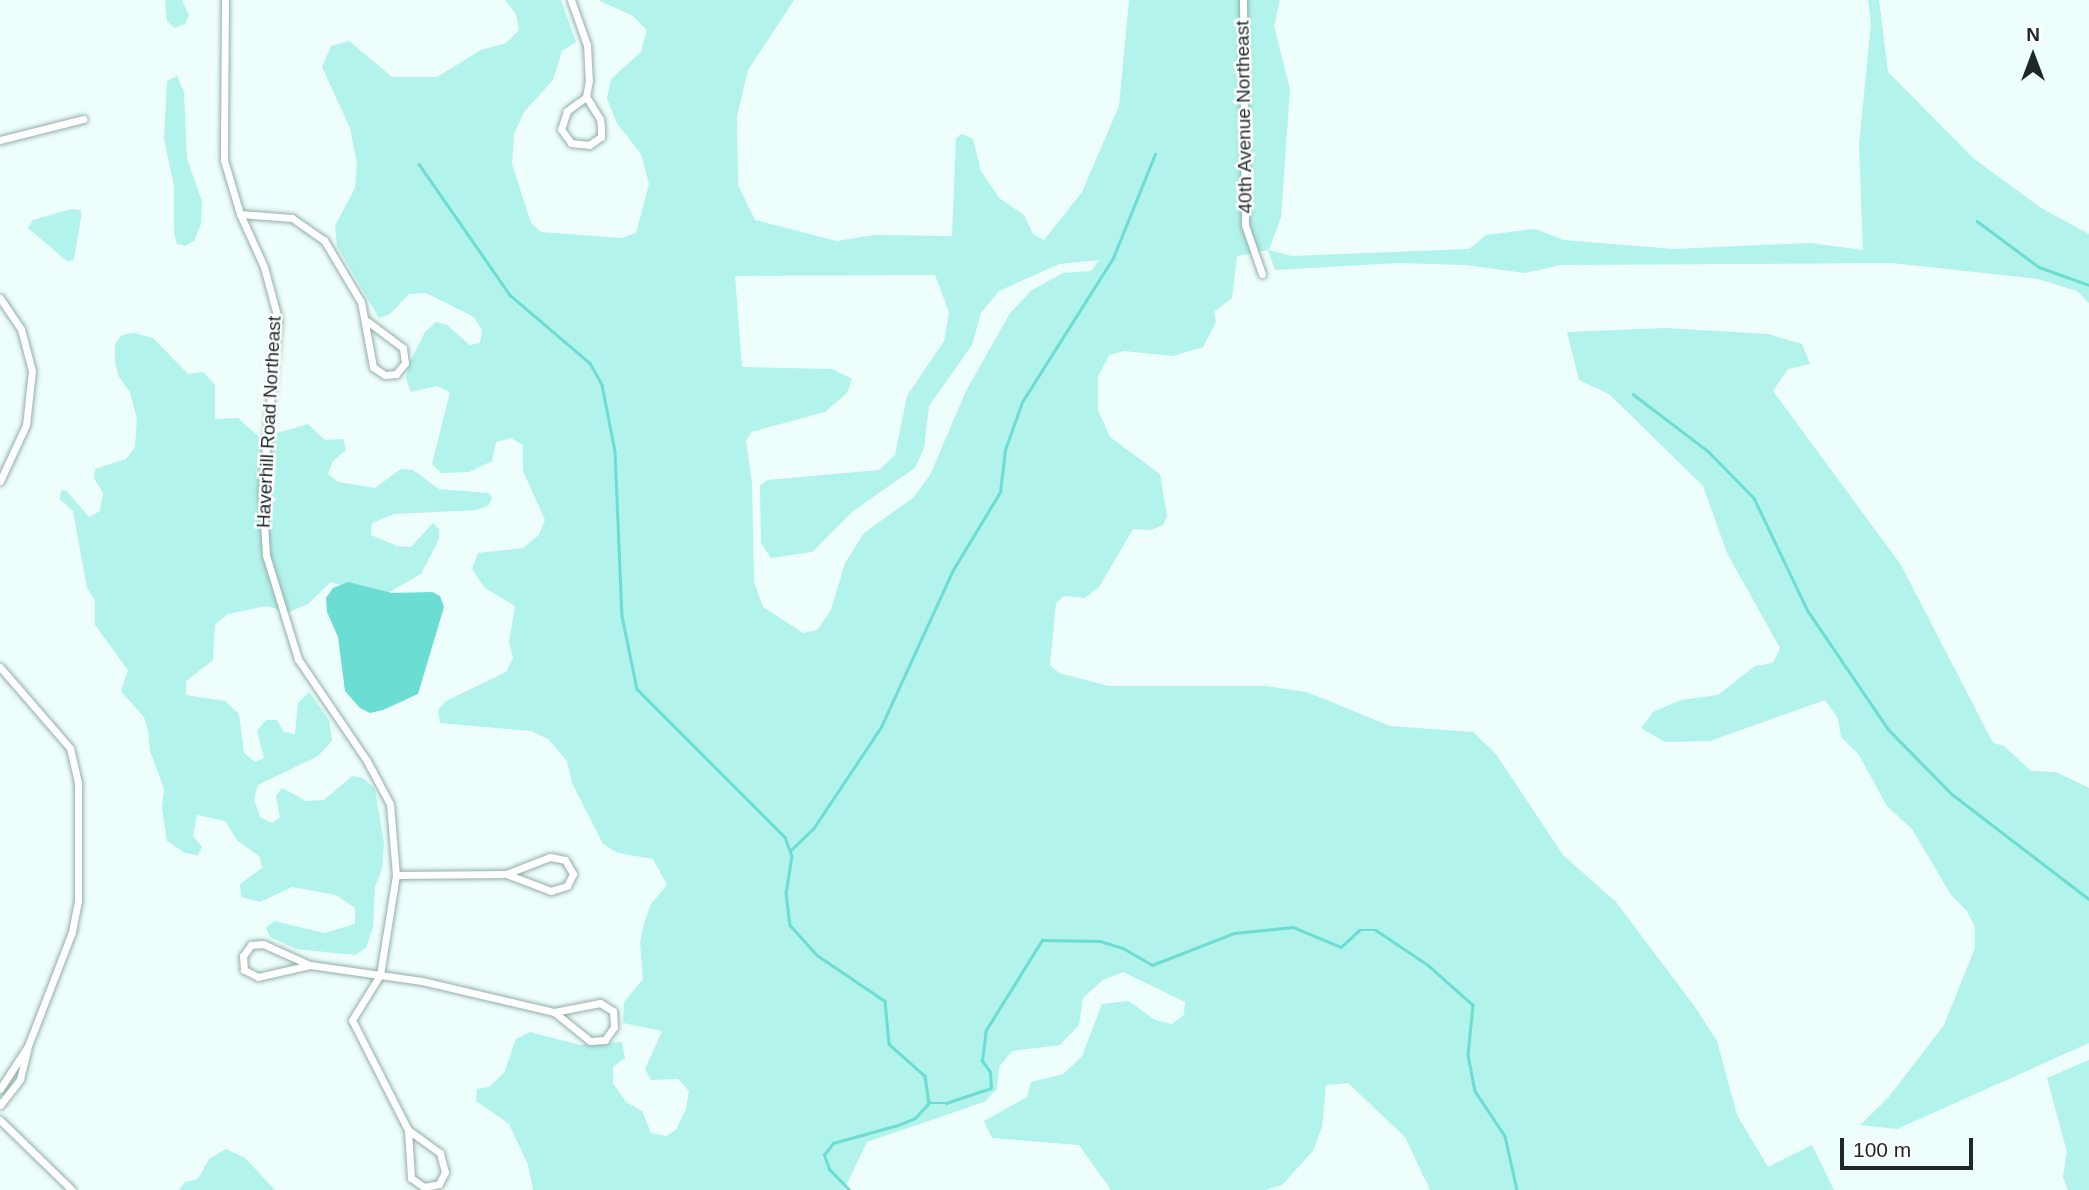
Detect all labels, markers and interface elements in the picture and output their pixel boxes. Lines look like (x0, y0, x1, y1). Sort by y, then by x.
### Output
street label: 40th Avenue Northeast (1231, 20, 1257, 214)
north arrow (1998, 21, 2068, 91)
text: N (2026, 24, 2040, 45)
street label: Haverhill Road Northeast (252, 315, 286, 529)
scale bar (1844, 1124, 1977, 1168)
text: 100 m (1853, 1138, 1911, 1161)

